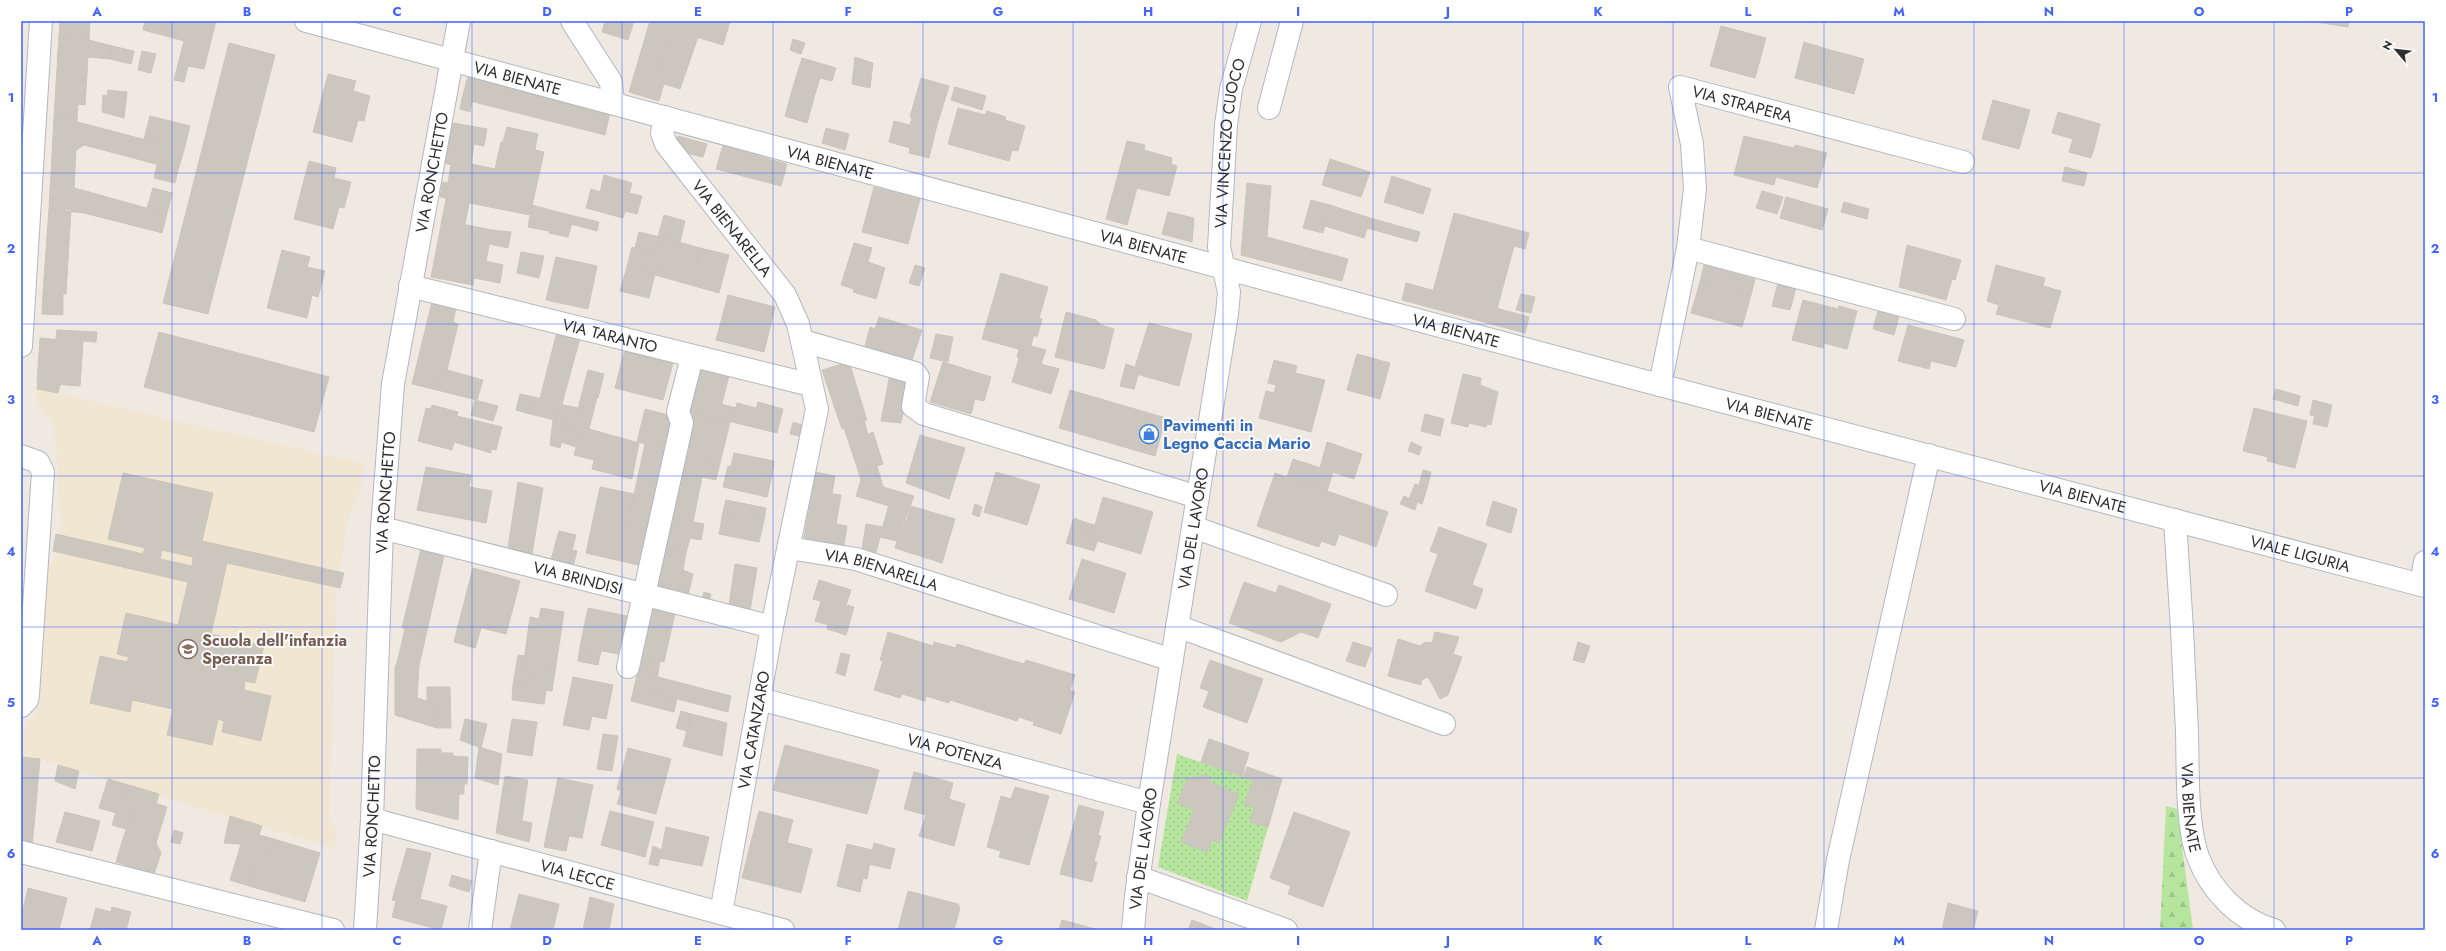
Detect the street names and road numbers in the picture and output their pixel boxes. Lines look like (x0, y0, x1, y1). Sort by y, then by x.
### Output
street label: VIA BIENATE (471, 55, 564, 101)
street label: VIA VINCENZO CUOCO (1209, 55, 1251, 229)
street label: VIA STRAPERA (1690, 79, 1795, 128)
street label: VIA RONCHETTO (409, 110, 454, 235)
street label: VIA BIENATE (784, 139, 877, 185)
street label: VIA BIENARELLA (687, 175, 778, 282)
street label: VIA BIENATE (1097, 223, 1190, 269)
street label: VIA BIENATE (1410, 308, 1502, 353)
street label: VIA TARANTO (560, 313, 660, 358)
street label: VIA BIENATE (1723, 391, 1815, 436)
street label: VIA RONCHETTO (370, 431, 401, 554)
street label: VIA DEL LAVORO (1172, 466, 1214, 591)
street label: VIA BIENATE (2036, 474, 2129, 519)
street label: VIALE LIGURIA (2248, 529, 2353, 578)
street label: VIA BIENARELLA (823, 543, 942, 596)
street label: VIA BRINDISI (531, 555, 625, 600)
street label: VIA CATANZARO (732, 669, 776, 791)
street label: VIA POTENZA (904, 727, 1006, 775)
street label: VIA RONCHETTO (357, 755, 386, 878)
street label: VIA BIENATE (2176, 762, 2207, 855)
street label: VIA DEL LAVORO (1123, 786, 1163, 910)
street label: VIA LECCE (538, 853, 618, 896)

